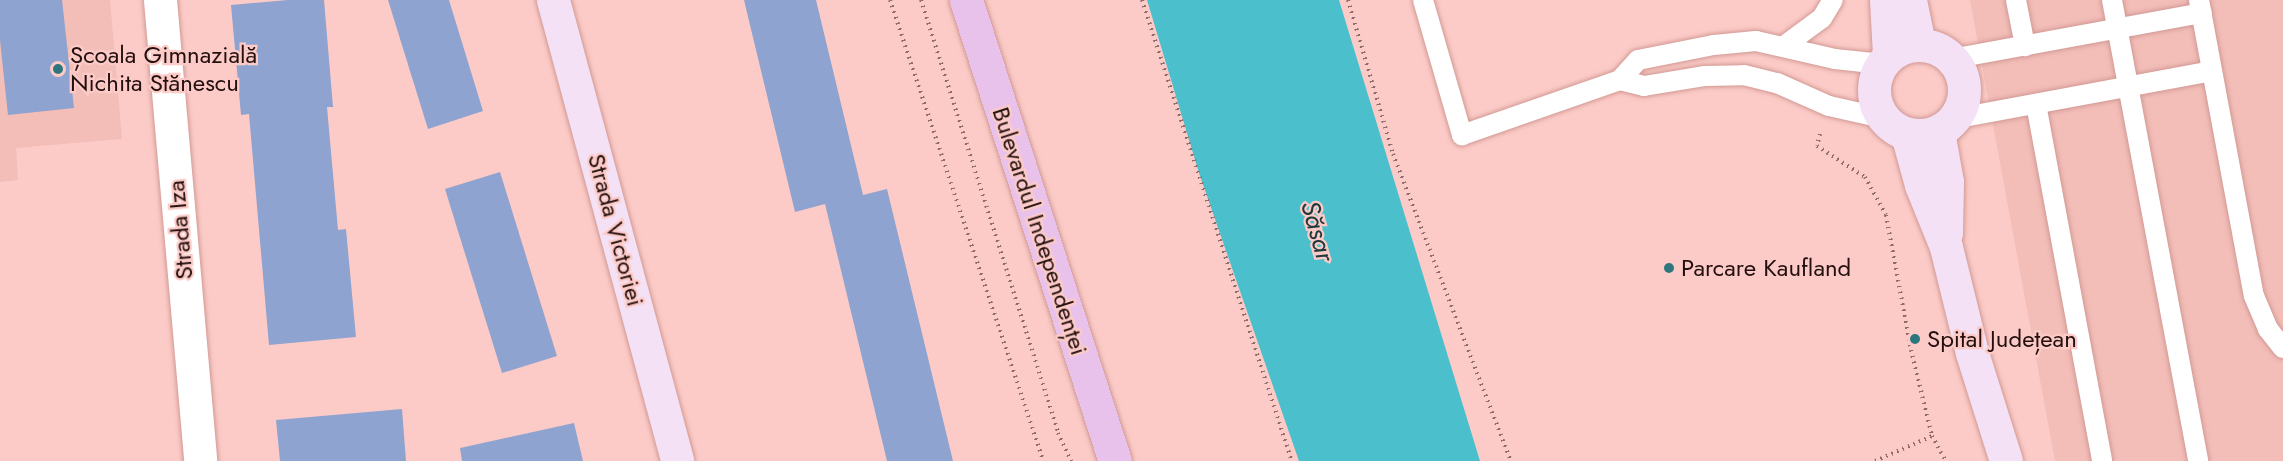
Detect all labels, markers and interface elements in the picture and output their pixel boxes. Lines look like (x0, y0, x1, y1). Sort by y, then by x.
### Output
place label: Școala Gimnazială Nichita Stănescu (70, 41, 257, 97)
marker: Școala Gimnazială Nichita Stănescu (51, 62, 65, 76)
street label: Bulevardul Independenței (986, 103, 1094, 359)
street label: Strada Victoriei (582, 151, 650, 309)
street label: Strada Iza (161, 179, 199, 281)
water label: Săsar (1294, 197, 1340, 265)
place label: Parcare Kaufland (1681, 254, 1851, 282)
marker: Parcare Kaufland (1662, 261, 1676, 275)
place label: Spital Județean (1927, 325, 2077, 353)
marker: Spital Județean (1908, 332, 1922, 346)

